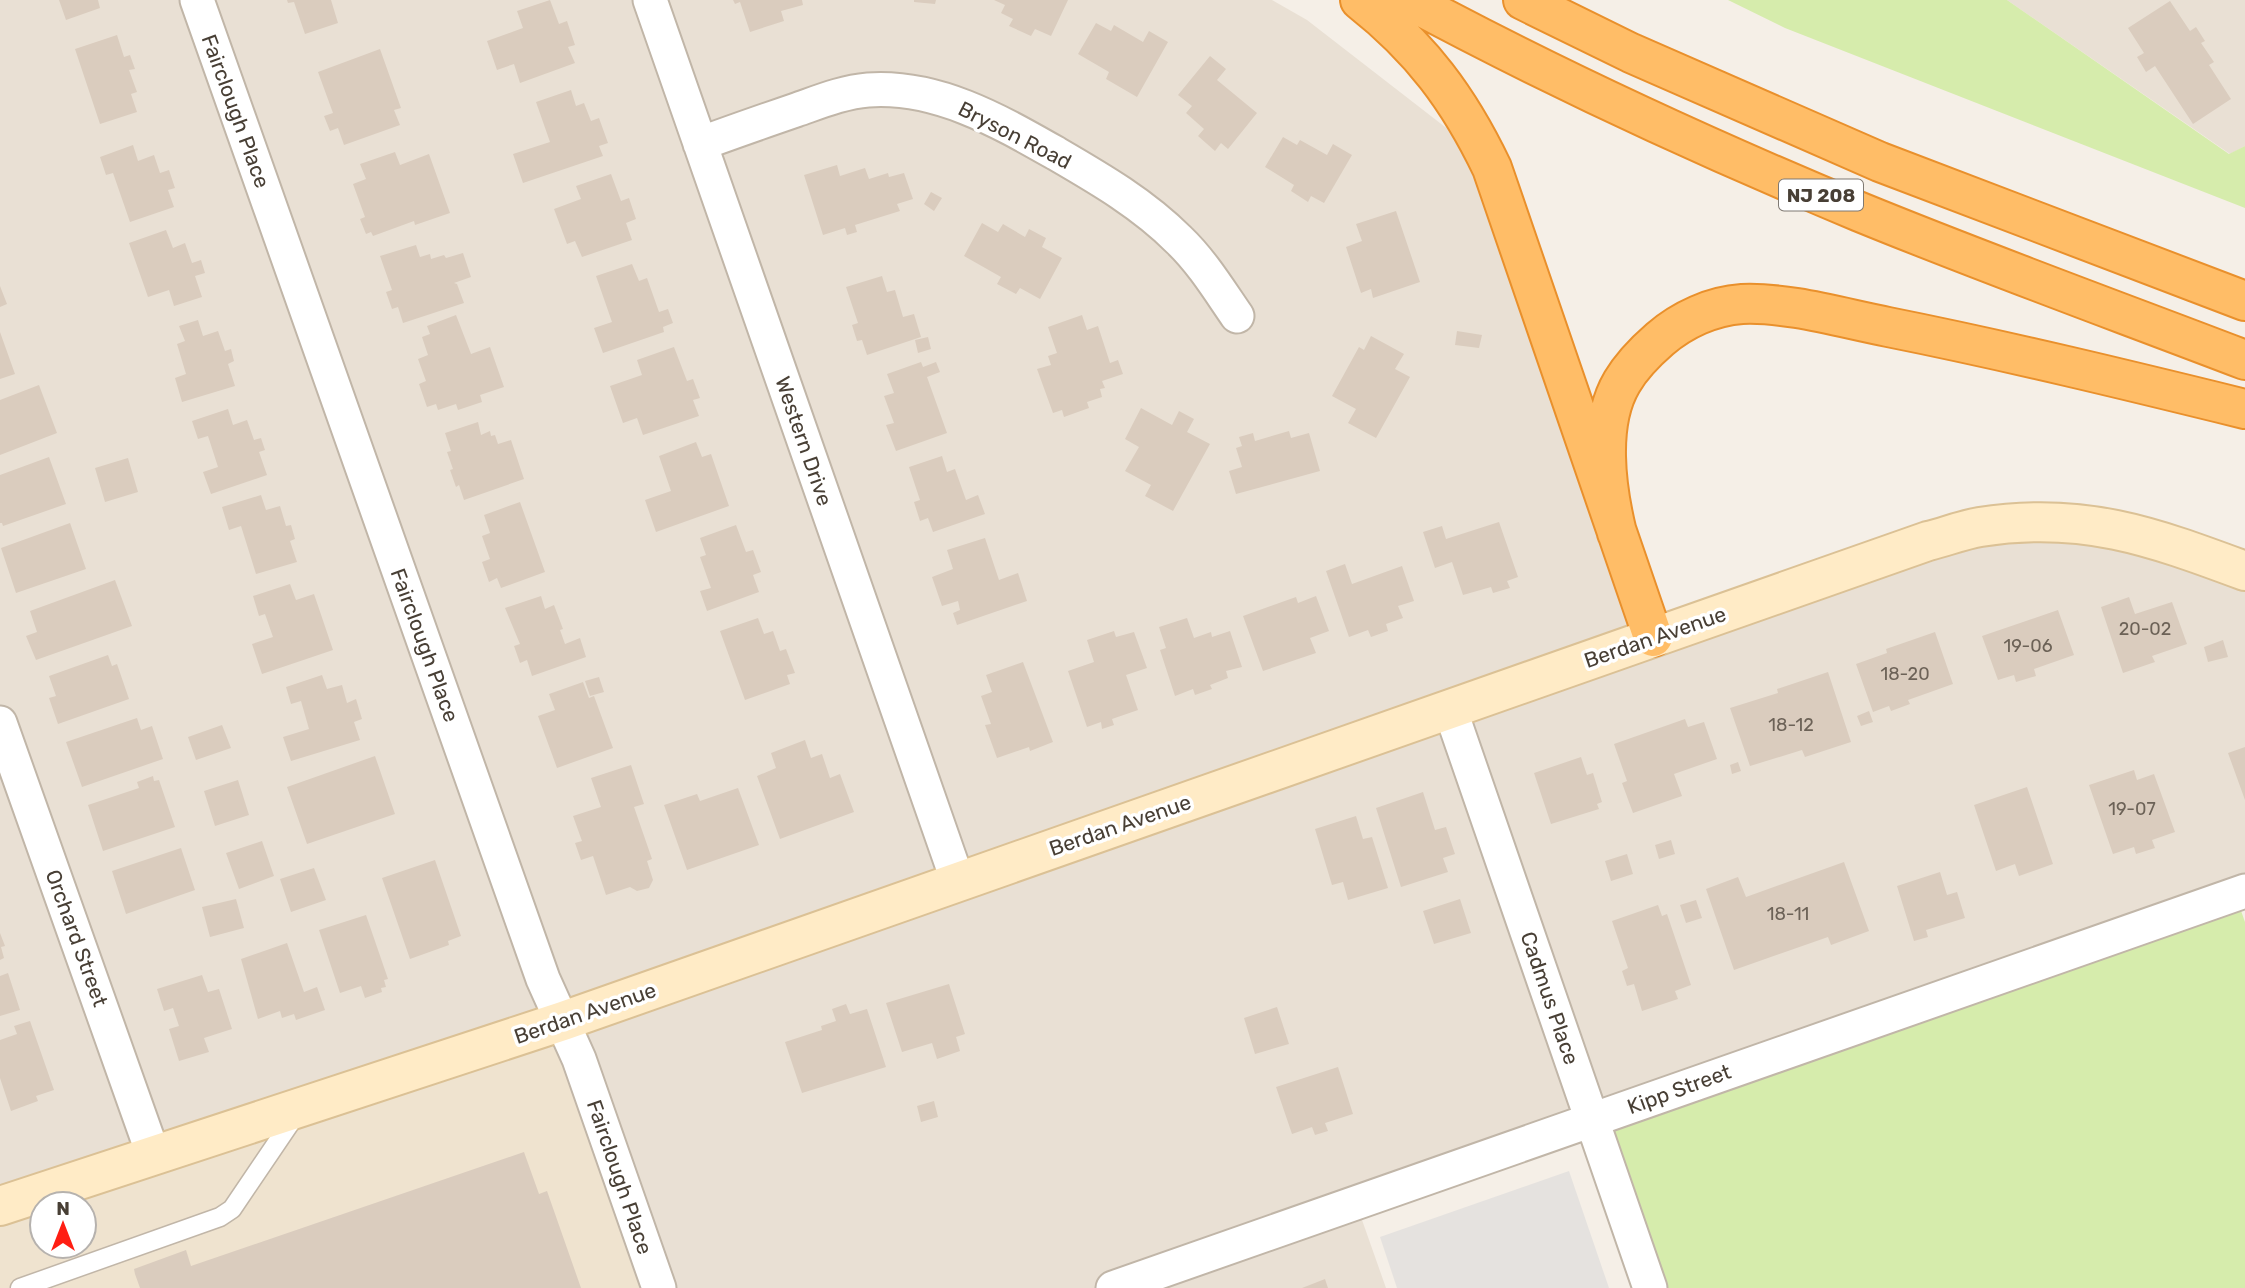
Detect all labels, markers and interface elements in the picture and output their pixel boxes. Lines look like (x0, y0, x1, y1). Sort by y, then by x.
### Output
street label: Fairclough Place (197, 31, 275, 191)
street label: Bryson Road (954, 96, 1076, 174)
road number: NJ 208 (1779, 180, 1863, 210)
street label: Western Drive (770, 373, 838, 509)
street label: Fairclough Place (386, 565, 464, 725)
street label: Berdan Avenue (1581, 601, 1729, 673)
house number: 20-02 (2119, 618, 2171, 640)
house number: 19-06 (2003, 635, 2053, 657)
house number: 18-20 (1880, 663, 1930, 685)
house number: 18-12 (1768, 714, 1814, 736)
street label: Berdan Avenue (1046, 789, 1194, 861)
house number: 19-07 (2108, 798, 2156, 820)
street label: Orchard Street (41, 866, 113, 1010)
house number: 18-11 (1767, 903, 1809, 925)
street label: Cadmus Place (1516, 928, 1584, 1068)
street label: Berdan Avenue (511, 977, 659, 1049)
street label: Kipp Street (1624, 1059, 1734, 1119)
street label: Fairclough Place (582, 1097, 658, 1257)
north arrow (28, 1190, 98, 1260)
text: N (56, 1197, 70, 1220)

